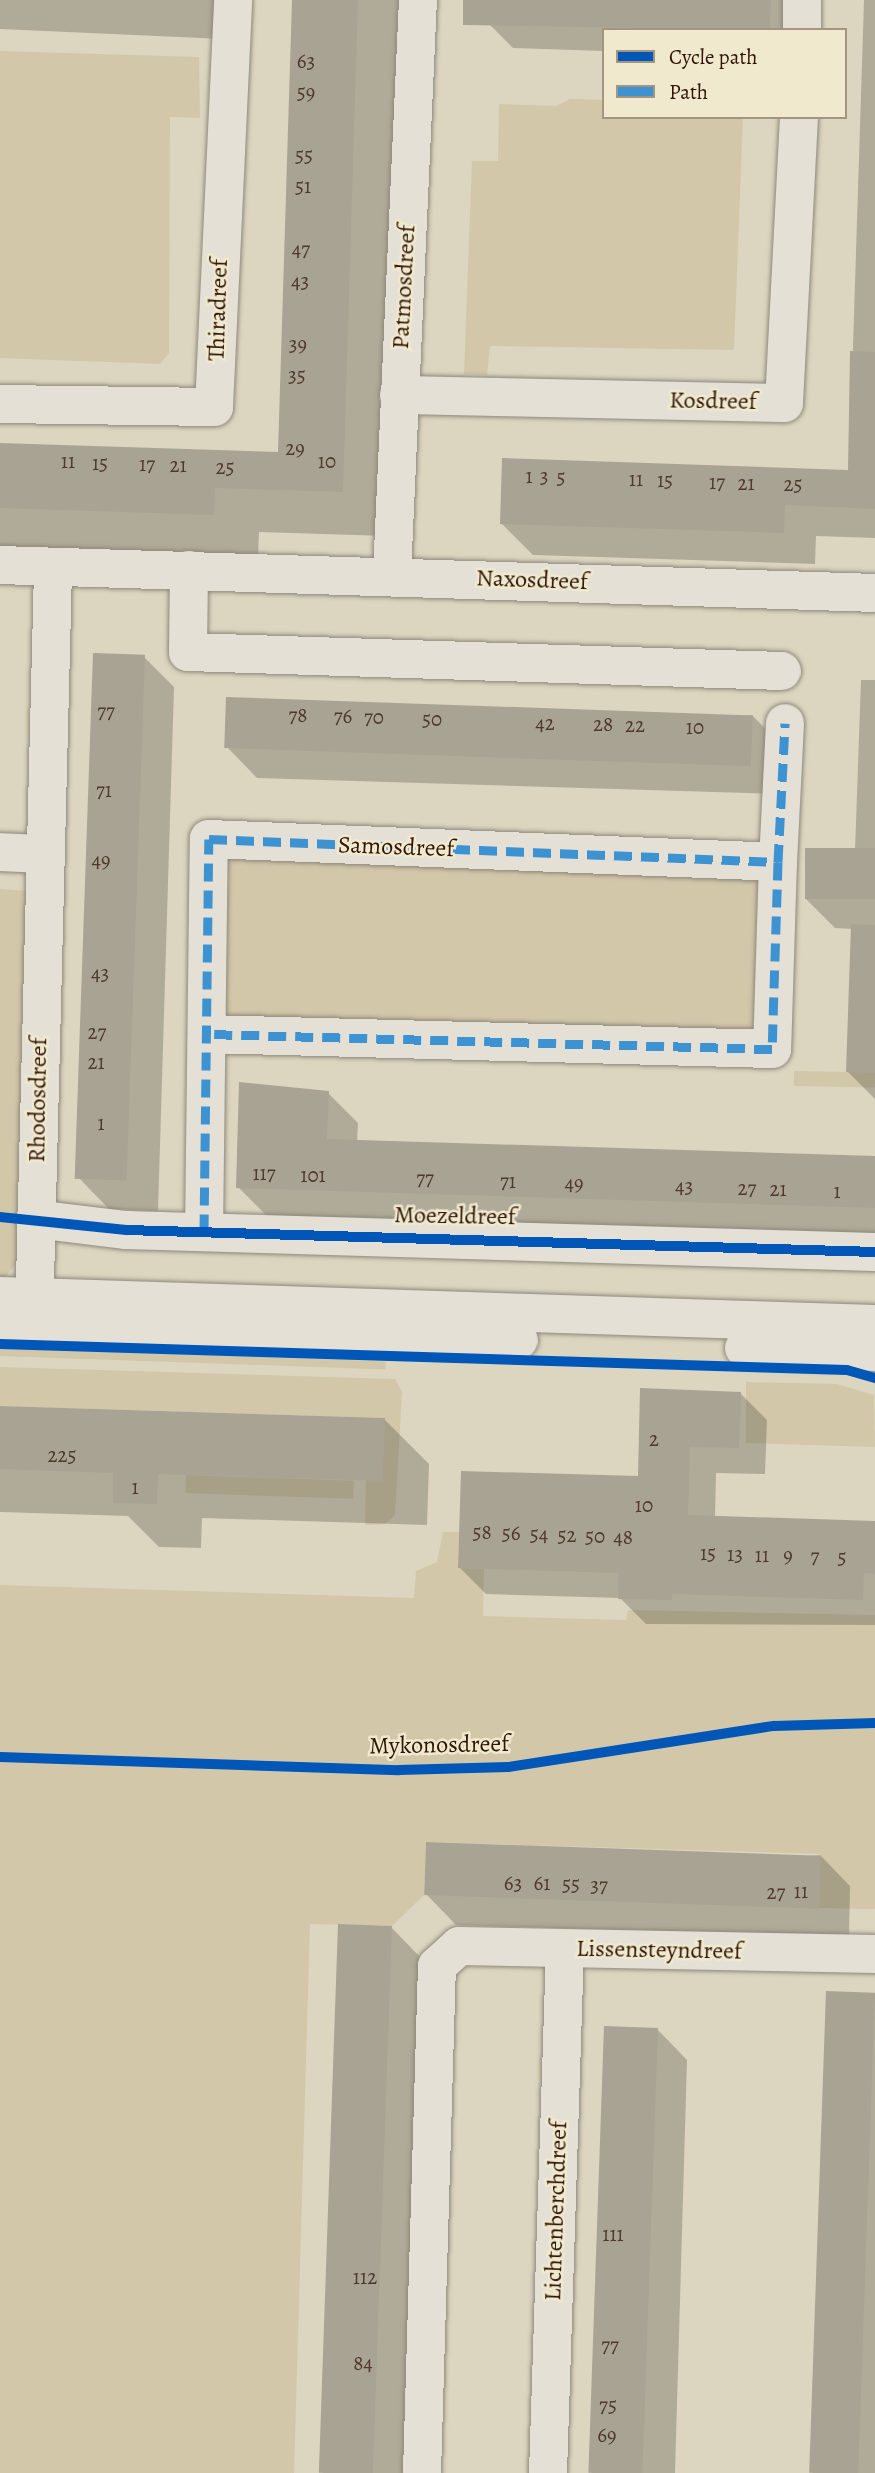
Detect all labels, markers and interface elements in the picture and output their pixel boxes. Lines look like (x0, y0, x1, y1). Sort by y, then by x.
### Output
legend (602, 28, 847, 119)
text: Cycle path (669, 43, 758, 71)
house number: 63 (297, 48, 315, 74)
text: Path (669, 78, 708, 106)
house number: 59 (297, 79, 315, 105)
house number: 55 (295, 142, 313, 168)
house number: 51 (295, 173, 311, 199)
street label: Patmosdreef (386, 224, 422, 350)
house number: 47 (292, 236, 310, 262)
street label: Thiradreef (202, 259, 234, 361)
house number: 43 (291, 268, 309, 294)
house number: 39 (289, 331, 307, 357)
house number: 35 (288, 362, 306, 388)
street label: Kosdreef (669, 386, 757, 416)
house number: 29 (285, 435, 305, 461)
house number: 11 (61, 448, 75, 474)
house number: 10 (318, 448, 336, 474)
house number: 15 (92, 450, 108, 476)
house number: 17 (139, 451, 155, 477)
house number: 21 (169, 452, 187, 478)
house number: 25 (215, 454, 235, 480)
house number: 1 (525, 463, 533, 489)
house number: 3 (540, 463, 548, 489)
house number: 5 (556, 464, 566, 490)
house number: 11 (629, 466, 643, 492)
house number: 15 (657, 467, 673, 493)
house number: 17 (709, 469, 725, 495)
house number: 21 (737, 470, 755, 496)
house number: 25 (783, 471, 803, 497)
street label: Naxosdreef (476, 564, 588, 596)
house number: 77 (97, 698, 115, 724)
house number: 78 (288, 702, 308, 728)
house number: 76 (334, 703, 352, 729)
house number: 70 (364, 704, 384, 730)
house number: 50 (422, 706, 442, 732)
house number: 42 (535, 710, 555, 736)
house number: 28 (593, 711, 613, 737)
house number: 22 (625, 712, 645, 738)
house number: 10 (686, 714, 704, 740)
house number: 71 (96, 777, 112, 803)
street label: Samosdreef (337, 831, 455, 863)
house number: 49 (91, 847, 111, 873)
house number: 43 (91, 960, 109, 986)
house number: 27 (88, 1019, 106, 1045)
street label: Rhodosdreef (23, 1037, 53, 1163)
house number: 21 (87, 1049, 105, 1075)
house number: 1 (97, 1110, 105, 1136)
house number: 117 (252, 1160, 276, 1186)
house number: 101 (300, 1162, 326, 1188)
house number: 77 (416, 1165, 434, 1191)
house number: 71 (500, 1168, 516, 1194)
house number: 49 (564, 1170, 584, 1196)
house number: 43 (675, 1173, 693, 1199)
house number: 27 (738, 1175, 756, 1201)
house number: 21 (769, 1176, 787, 1202)
house number: 1 (833, 1178, 841, 1204)
street label: Moezeldreef (394, 1201, 516, 1231)
house number: 2 (649, 1426, 659, 1452)
house number: 225 (48, 1442, 76, 1468)
house number: 1 (131, 1474, 139, 1500)
house number: 10 (635, 1492, 653, 1518)
house number: 58 (472, 1519, 492, 1545)
house number: 56 (502, 1520, 520, 1546)
house number: 54 (530, 1521, 548, 1547)
house number: 52 (557, 1522, 577, 1548)
house number: 50 (585, 1523, 605, 1549)
house number: 48 (613, 1524, 633, 1550)
house number: 15 (700, 1540, 716, 1566)
house number: 13 (727, 1541, 743, 1567)
house number: 11 (755, 1542, 769, 1568)
house number: 9 (783, 1542, 793, 1568)
house number: 7 (811, 1543, 819, 1569)
house number: 5 (837, 1544, 847, 1570)
street label: Mykonosdreef (369, 1729, 509, 1761)
house number: 63 (504, 1870, 522, 1896)
house number: 61 (534, 1870, 550, 1896)
house number: 55 (562, 1871, 580, 1897)
house number: 37 (590, 1872, 608, 1898)
house number: 11 (794, 1878, 808, 1904)
house number: 27 (767, 1879, 785, 1905)
street label: Lissensteyndreef (576, 1934, 742, 1966)
street label: Lichtenberchdreef (538, 2121, 574, 2301)
house number: 111 (602, 2221, 624, 2247)
house number: 112 (353, 2264, 377, 2290)
house number: 77 (601, 2332, 619, 2358)
house number: 84 (353, 2350, 373, 2376)
house number: 75 (599, 2392, 617, 2418)
house number: 69 (597, 2422, 617, 2448)

